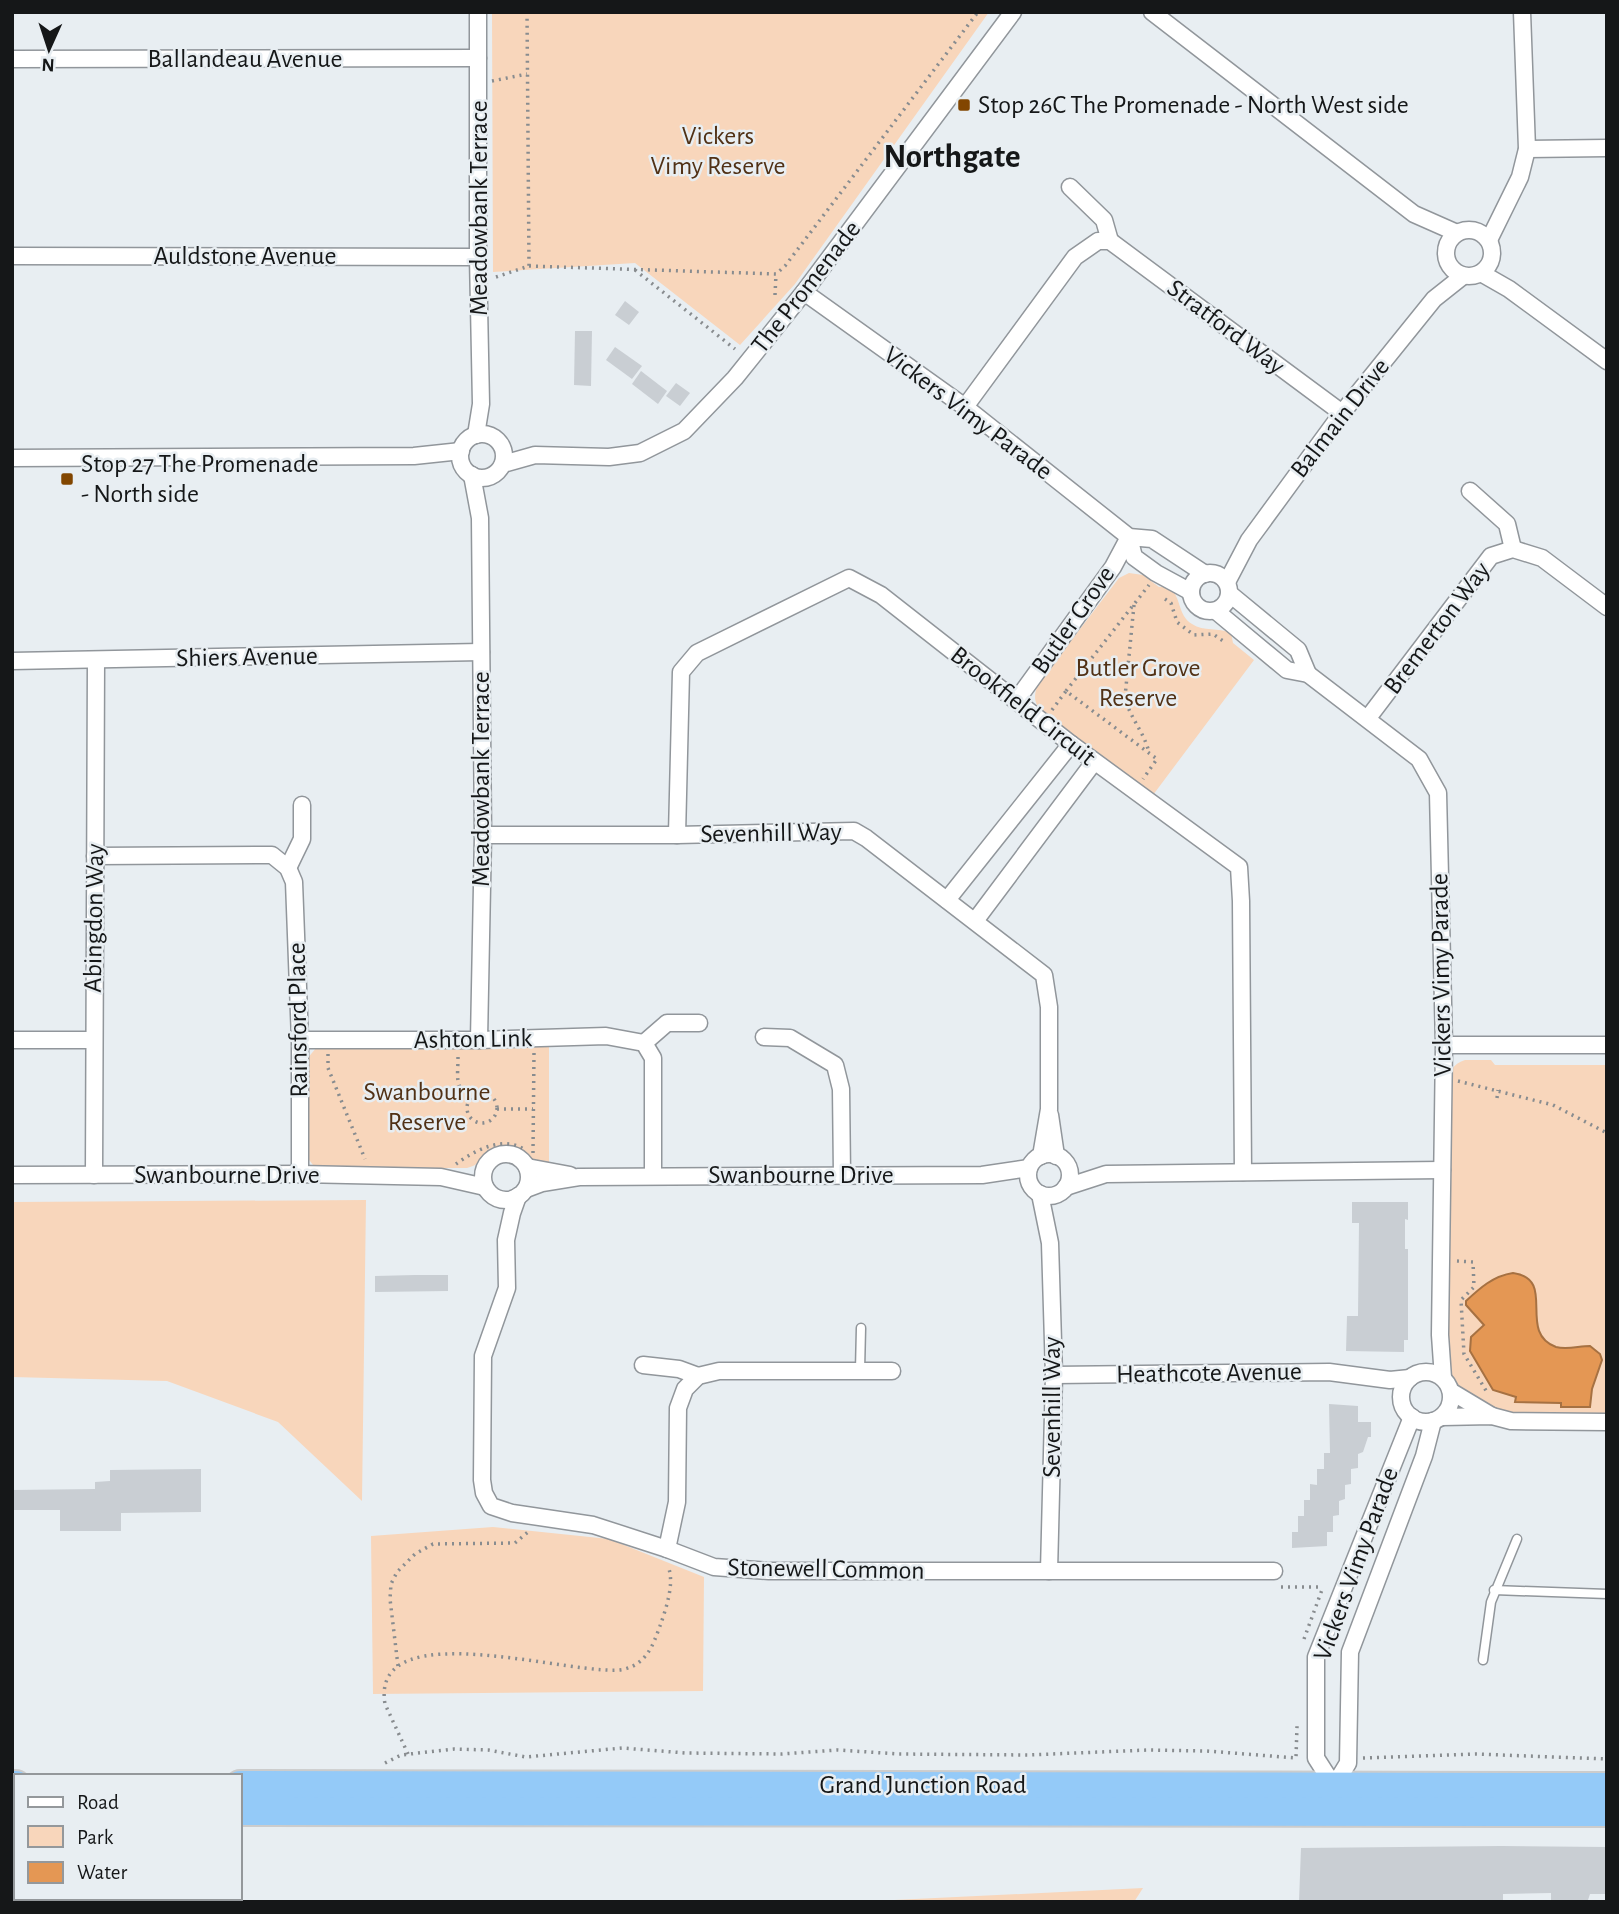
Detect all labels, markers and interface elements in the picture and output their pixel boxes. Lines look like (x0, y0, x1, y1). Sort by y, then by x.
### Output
north arrow (14, 14, 84, 84)
street label: Ballandeau Avenue (148, 46, 342, 72)
text: N (41, 55, 55, 74)
place label: Stop 26C The Promenade - North West side (978, 92, 1409, 118)
marker: Stop 26C The Promenade - North West side (956, 97, 972, 113)
street label: Meadowbank Terrace (466, 100, 492, 316)
park label: Vickers Vimy Reserve (650, 123, 786, 179)
district label: Northgate (883, 141, 1021, 174)
street label: The Promenade (747, 216, 865, 358)
street label: Auldstone Avenue (153, 243, 337, 269)
street label: Stratford Way (1162, 275, 1290, 379)
street label: Vickers Vimy Parade (879, 341, 1057, 485)
street label: Balmain Drive (1286, 354, 1394, 482)
place label: Stop 27 The Promenade - North side (81, 451, 318, 507)
marker: Stop 27 The Promenade - North side (59, 471, 75, 487)
street label: Bremerton Way (1379, 557, 1495, 699)
street label: Butler Grove (1026, 561, 1120, 679)
street label: Brookfield Circuit (946, 642, 1100, 770)
street label: Shiers Avenue (176, 643, 318, 671)
park label: Butler Grove Reserve (1075, 655, 1201, 711)
street label: Meadowbank Terrace (468, 671, 494, 887)
street label: Sevenhill Way (700, 819, 842, 847)
street label: Abingdon Way (80, 843, 108, 993)
street label: Vickers Vimy Parade (1426, 873, 1456, 1077)
street label: Rainsford Place (284, 942, 312, 1098)
street label: Ashton Link (413, 1025, 533, 1053)
park label: Swanbourne Reserve (364, 1079, 490, 1135)
street label: Swanbourne Drive (134, 1162, 320, 1188)
street label: Swanbourne Drive (708, 1162, 894, 1188)
street label: Sevenhill Way (1039, 1336, 1065, 1478)
street label: Heathcote Avenue (1116, 1358, 1302, 1388)
street label: Vickers Vimy Parade (1309, 1464, 1403, 1664)
street label: Stonewell Common (727, 1554, 925, 1584)
street label: Grand Junction Road (820, 1772, 1026, 1798)
legend (14, 1774, 242, 1900)
text: Road (77, 1792, 119, 1813)
text: Park (77, 1827, 114, 1848)
text: Water (77, 1862, 127, 1883)

